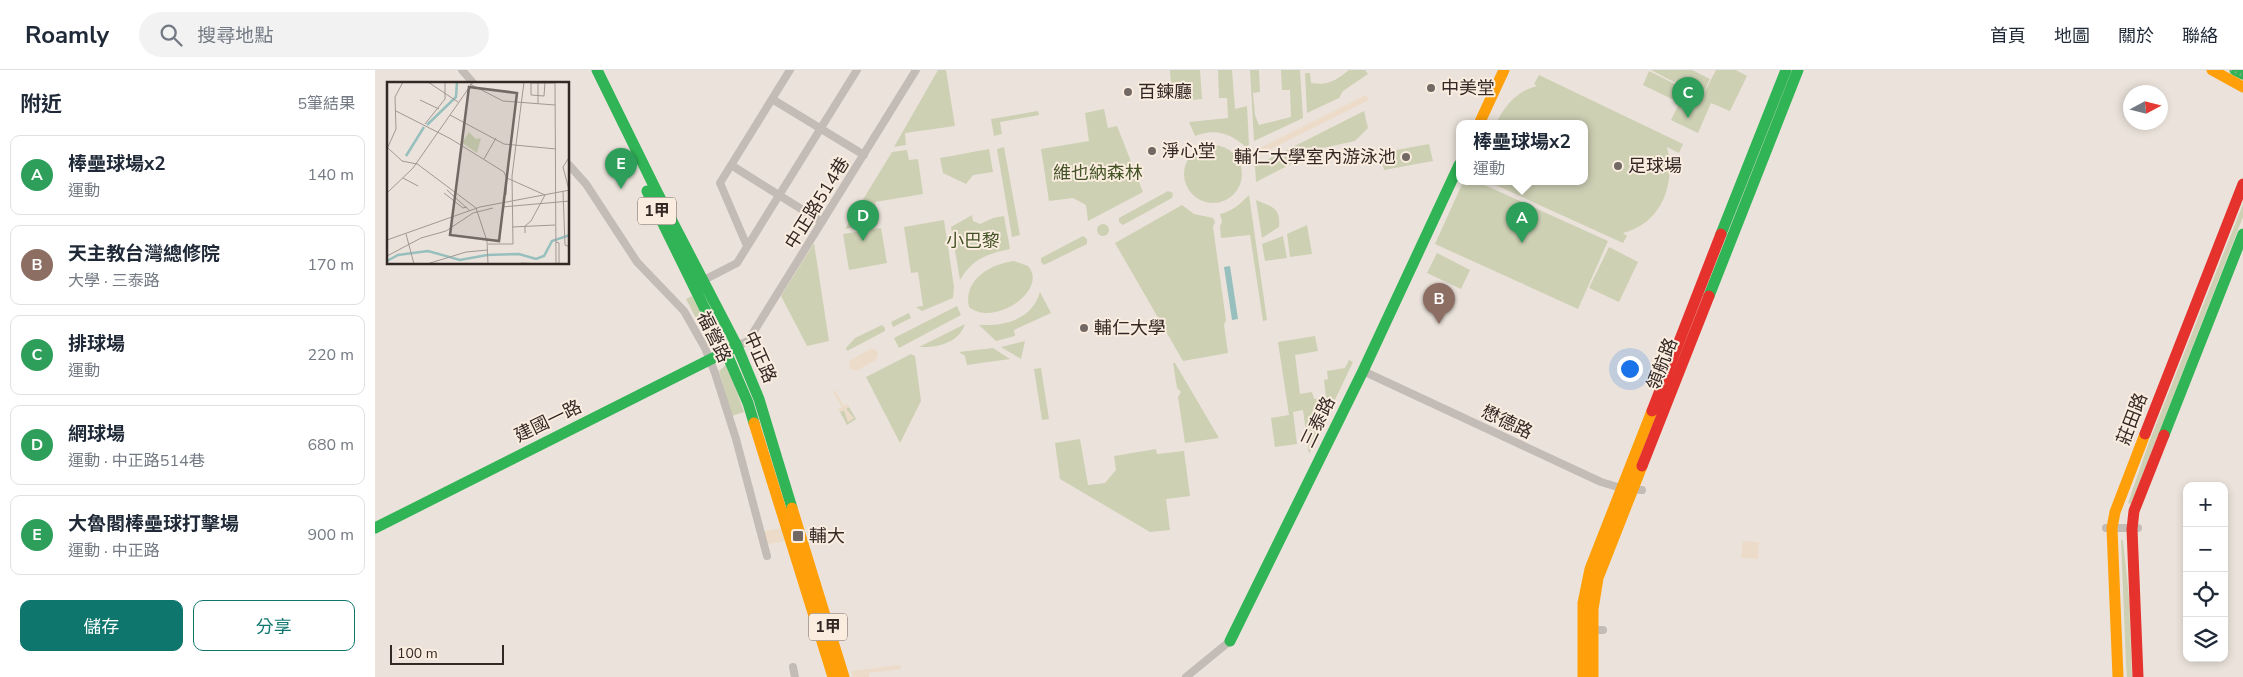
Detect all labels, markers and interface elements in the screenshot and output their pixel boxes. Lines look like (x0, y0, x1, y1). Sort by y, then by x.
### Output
search box (139, 12, 489, 57)
text: Roamly (25, 19, 109, 51)
icon: search (157, 21, 185, 49)
text: 搜尋地點 (197, 23, 273, 49)
text: 首頁 (1990, 24, 2026, 48)
text: 地圖 (2054, 24, 2090, 48)
text: 關於 (2118, 24, 2154, 48)
text: 聯絡 (2182, 24, 2218, 48)
place label: 中美堂 (1441, 76, 1495, 100)
pin: C (1672, 77, 1704, 118)
place label: 百鍊廳 (1138, 80, 1192, 104)
inset map (387, 82, 570, 265)
marker: 中美堂 (1425, 82, 1437, 94)
north arrow (2123, 85, 2168, 130)
marker: 百鍊廳 (1122, 86, 1134, 98)
text: 附近 (20, 90, 62, 118)
text: 5筆結果 (297, 93, 355, 115)
popup (1456, 120, 1588, 185)
text: 棒壘球場x2 (1473, 129, 1571, 155)
place label: 淨心堂 (1162, 139, 1216, 163)
marker: 淨心堂 (1146, 145, 1158, 157)
place label: 輔仁大學室內游泳池 (1234, 145, 1396, 169)
pin: E (605, 148, 637, 189)
text: 棒壘球場x2 (68, 151, 166, 177)
marker: 輔仁大學室內游泳池 (1400, 151, 1412, 163)
street label: 中正路514巷 (779, 152, 855, 254)
place label: 足球場 (1628, 154, 1682, 178)
text: 運動 (1473, 158, 1505, 180)
marker: 足球場 (1612, 160, 1624, 172)
park label: 維也納森林 (1053, 161, 1143, 185)
text: A (31, 164, 43, 186)
text: 140 m (307, 164, 354, 186)
text: 運動 (68, 180, 100, 202)
road number: 1甲 (638, 198, 676, 224)
pin: D (847, 200, 879, 241)
pin: A (1506, 202, 1538, 243)
park label: 小巴黎 (946, 229, 1000, 253)
text: 天主教台灣總修院 (68, 241, 220, 267)
text: B (31, 254, 43, 276)
text: 170 m (307, 254, 354, 276)
text: 大學 · 三泰路 (68, 270, 160, 292)
pin: B (1423, 283, 1455, 324)
street label: 福營路 (691, 307, 737, 367)
place label: 輔仁大學 (1094, 316, 1166, 340)
marker: 輔仁大學 (1078, 322, 1090, 334)
street label: 中正路 (738, 327, 782, 387)
text: 排球場 (68, 331, 125, 357)
street label: 領航路 (1641, 334, 1683, 394)
text: C (32, 344, 42, 366)
text: 220 m (307, 344, 354, 366)
your location (1617, 356, 1643, 382)
text: 運動 (68, 360, 100, 382)
street label: 莊田路 (2111, 389, 2153, 449)
street label: 三泰路 (1295, 392, 1341, 452)
street label: 建國一路 (510, 394, 586, 448)
street label: 懋德路 (1477, 400, 1537, 444)
text: 網球場 (68, 421, 125, 447)
text: D (31, 434, 43, 456)
text: 680 m (307, 434, 354, 456)
text: 運動 · 中正路514巷 (68, 450, 205, 472)
map controls (2183, 482, 2228, 662)
button: + (2183, 482, 2228, 527)
text: 大魯閣棒壘球打擊場 (68, 511, 239, 537)
text: E (32, 524, 42, 546)
text: 900 m (307, 524, 354, 546)
place label: 輔大 (809, 524, 845, 548)
button: − (2183, 527, 2228, 572)
marker: 輔大 (791, 529, 805, 543)
text: 運動 · 中正路 (68, 540, 160, 562)
button: locate (2183, 572, 2228, 617)
button: 儲存 (20, 600, 183, 651)
button: 分享 (193, 600, 355, 651)
road number: 1甲 (809, 614, 847, 640)
button: layers (2183, 617, 2228, 662)
scale bar (390, 642, 504, 665)
text: 100 m (397, 644, 438, 663)

